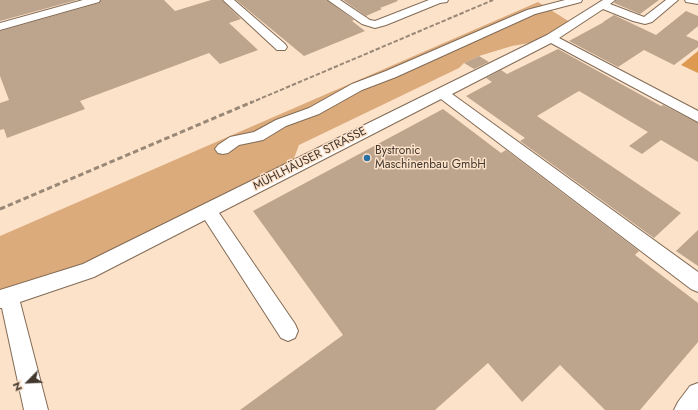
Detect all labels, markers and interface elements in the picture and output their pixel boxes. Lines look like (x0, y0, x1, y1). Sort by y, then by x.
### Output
street label: MÜHLHÄUSER STRASSE (251, 124, 369, 194)
place label: Bystronic Maschinenbau GmbH (375, 144, 486, 172)
marker: Bystronic Maschinenbau GmbH (362, 153, 372, 163)
north arrow (8, 362, 48, 402)
text: N (8, 380, 26, 394)

